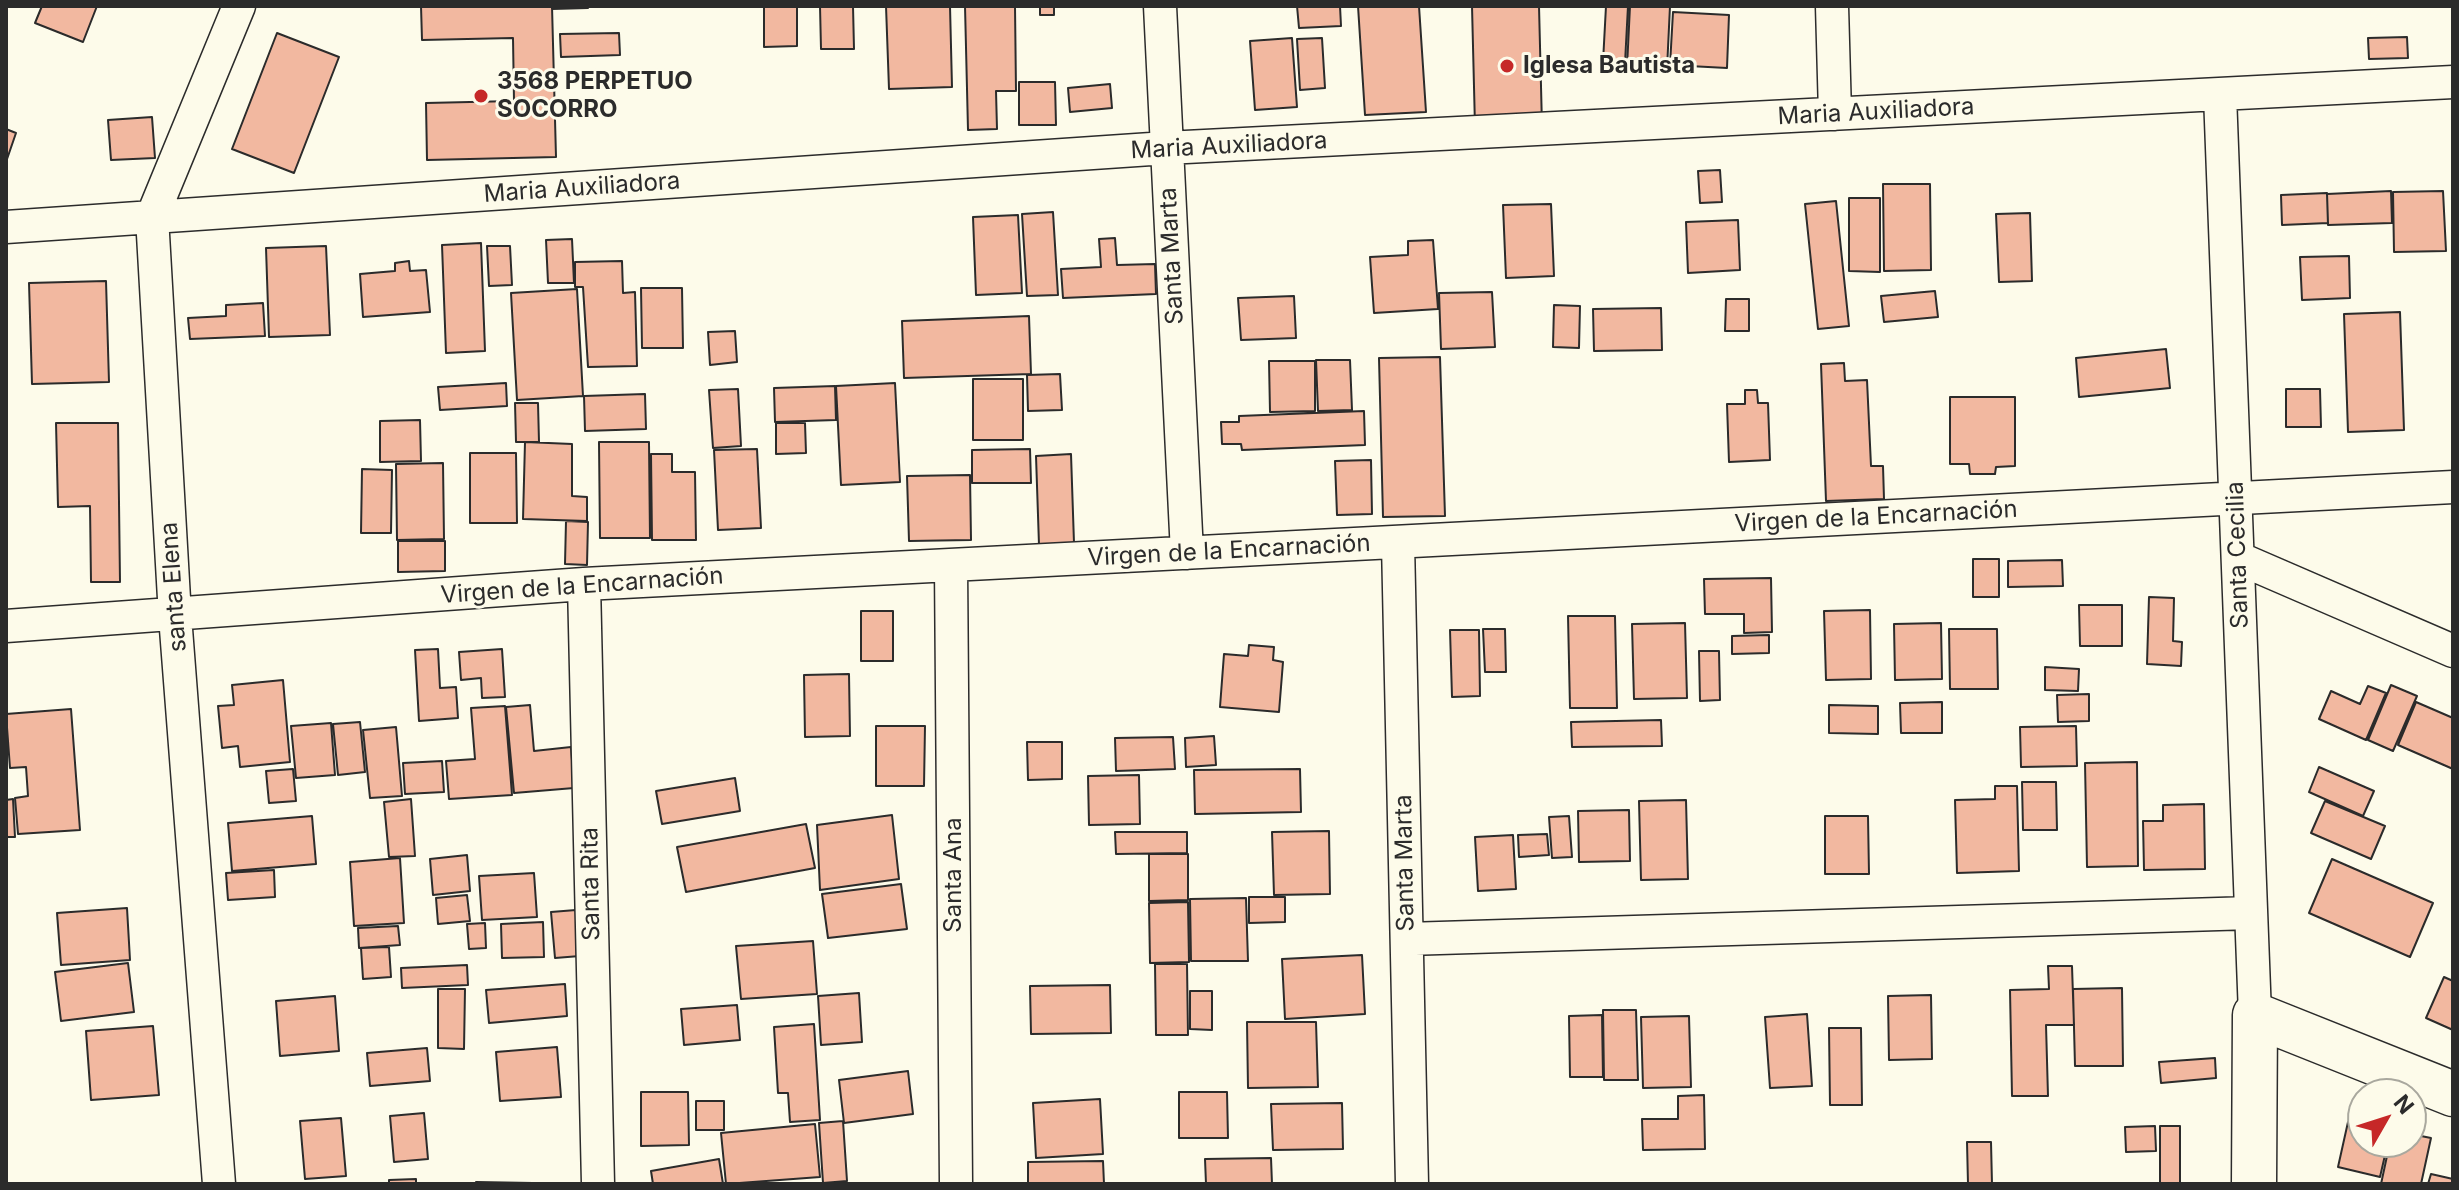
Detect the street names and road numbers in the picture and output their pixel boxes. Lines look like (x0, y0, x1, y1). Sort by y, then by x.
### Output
street label: Maria Auxiliadora (1777, 92, 1975, 132)
street label: Maria Auxiliadora (1130, 126, 1328, 166)
street label: Maria Auxiliadora (483, 167, 681, 209)
street label: Santa Marta (1154, 187, 1190, 325)
street label: Santa Cecilia (2221, 481, 2255, 629)
street label: Virgen de la Encarnación (1734, 495, 2018, 539)
street label: santa Elena (155, 521, 193, 653)
street label: Virgen de la Encarnación (1087, 529, 1371, 573)
street label: Virgen de la Encarnación (440, 562, 724, 610)
street label: Santa Marta (1389, 794, 1421, 932)
street label: Santa Ana (940, 817, 968, 933)
street label: Santa Rita (576, 827, 606, 941)

